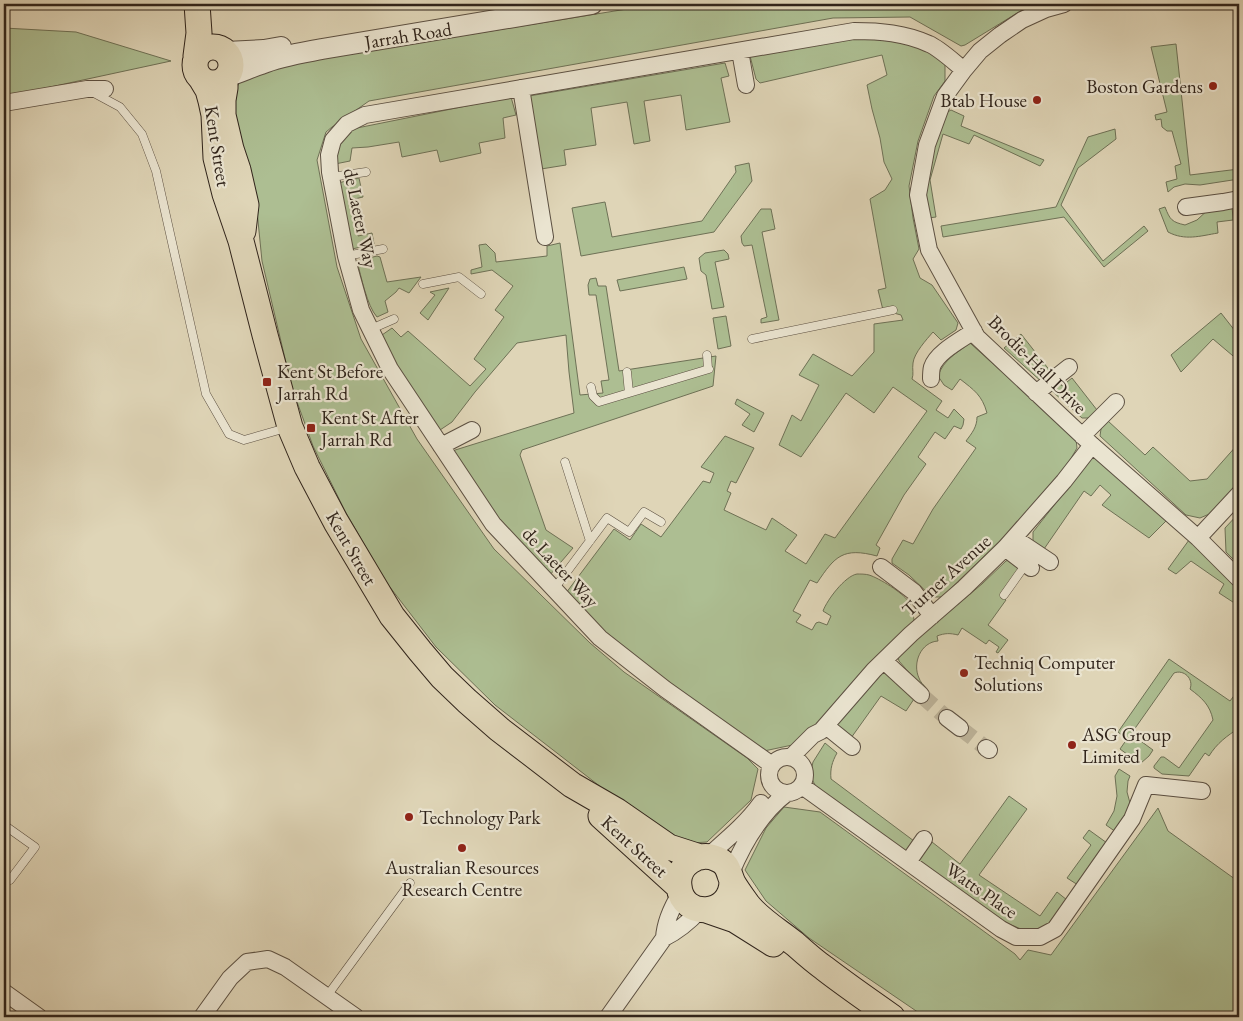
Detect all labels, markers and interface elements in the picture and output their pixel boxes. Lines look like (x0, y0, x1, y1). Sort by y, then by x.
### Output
street label: Jarrah Road (361, 16, 454, 55)
place label: Boston Gardens (1086, 74, 1203, 99)
marker: Boston Gardens (1207, 80, 1219, 92)
place label: Btab House (940, 88, 1027, 113)
marker: Btab House (1031, 94, 1043, 106)
street label: Kent Street (199, 104, 236, 189)
street label: de Laeter Way (338, 166, 383, 271)
street label: Brodie-Hall Drive (983, 309, 1093, 419)
place label: Kent St Before Jarrah Rd (275, 359, 383, 406)
marker: Kent St Before Jarrah Rd (261, 376, 273, 388)
place label: Kent St After Jarrah Rd (319, 405, 419, 452)
marker: Kent St After Jarrah Rd (305, 422, 317, 434)
street label: Kent Street (320, 507, 383, 590)
street label: de Laeter Way (517, 522, 605, 614)
street label: Turner Avenue (897, 529, 996, 622)
place label: Techniq Computer Solutions (974, 650, 1116, 697)
marker: Techniq Computer Solutions (958, 667, 970, 679)
place label: ASG Group Limited (1081, 722, 1171, 769)
marker: ASG Group Limited (1066, 739, 1078, 751)
place label: Technology Park (419, 805, 541, 830)
street label: Kent Street (596, 810, 673, 883)
marker: Technology Park (403, 811, 415, 823)
marker: Australian Resources Research Centre (456, 842, 468, 854)
place label: Australian Resources Research Centre (384, 855, 539, 902)
street label: Watts Place (941, 857, 1023, 924)

